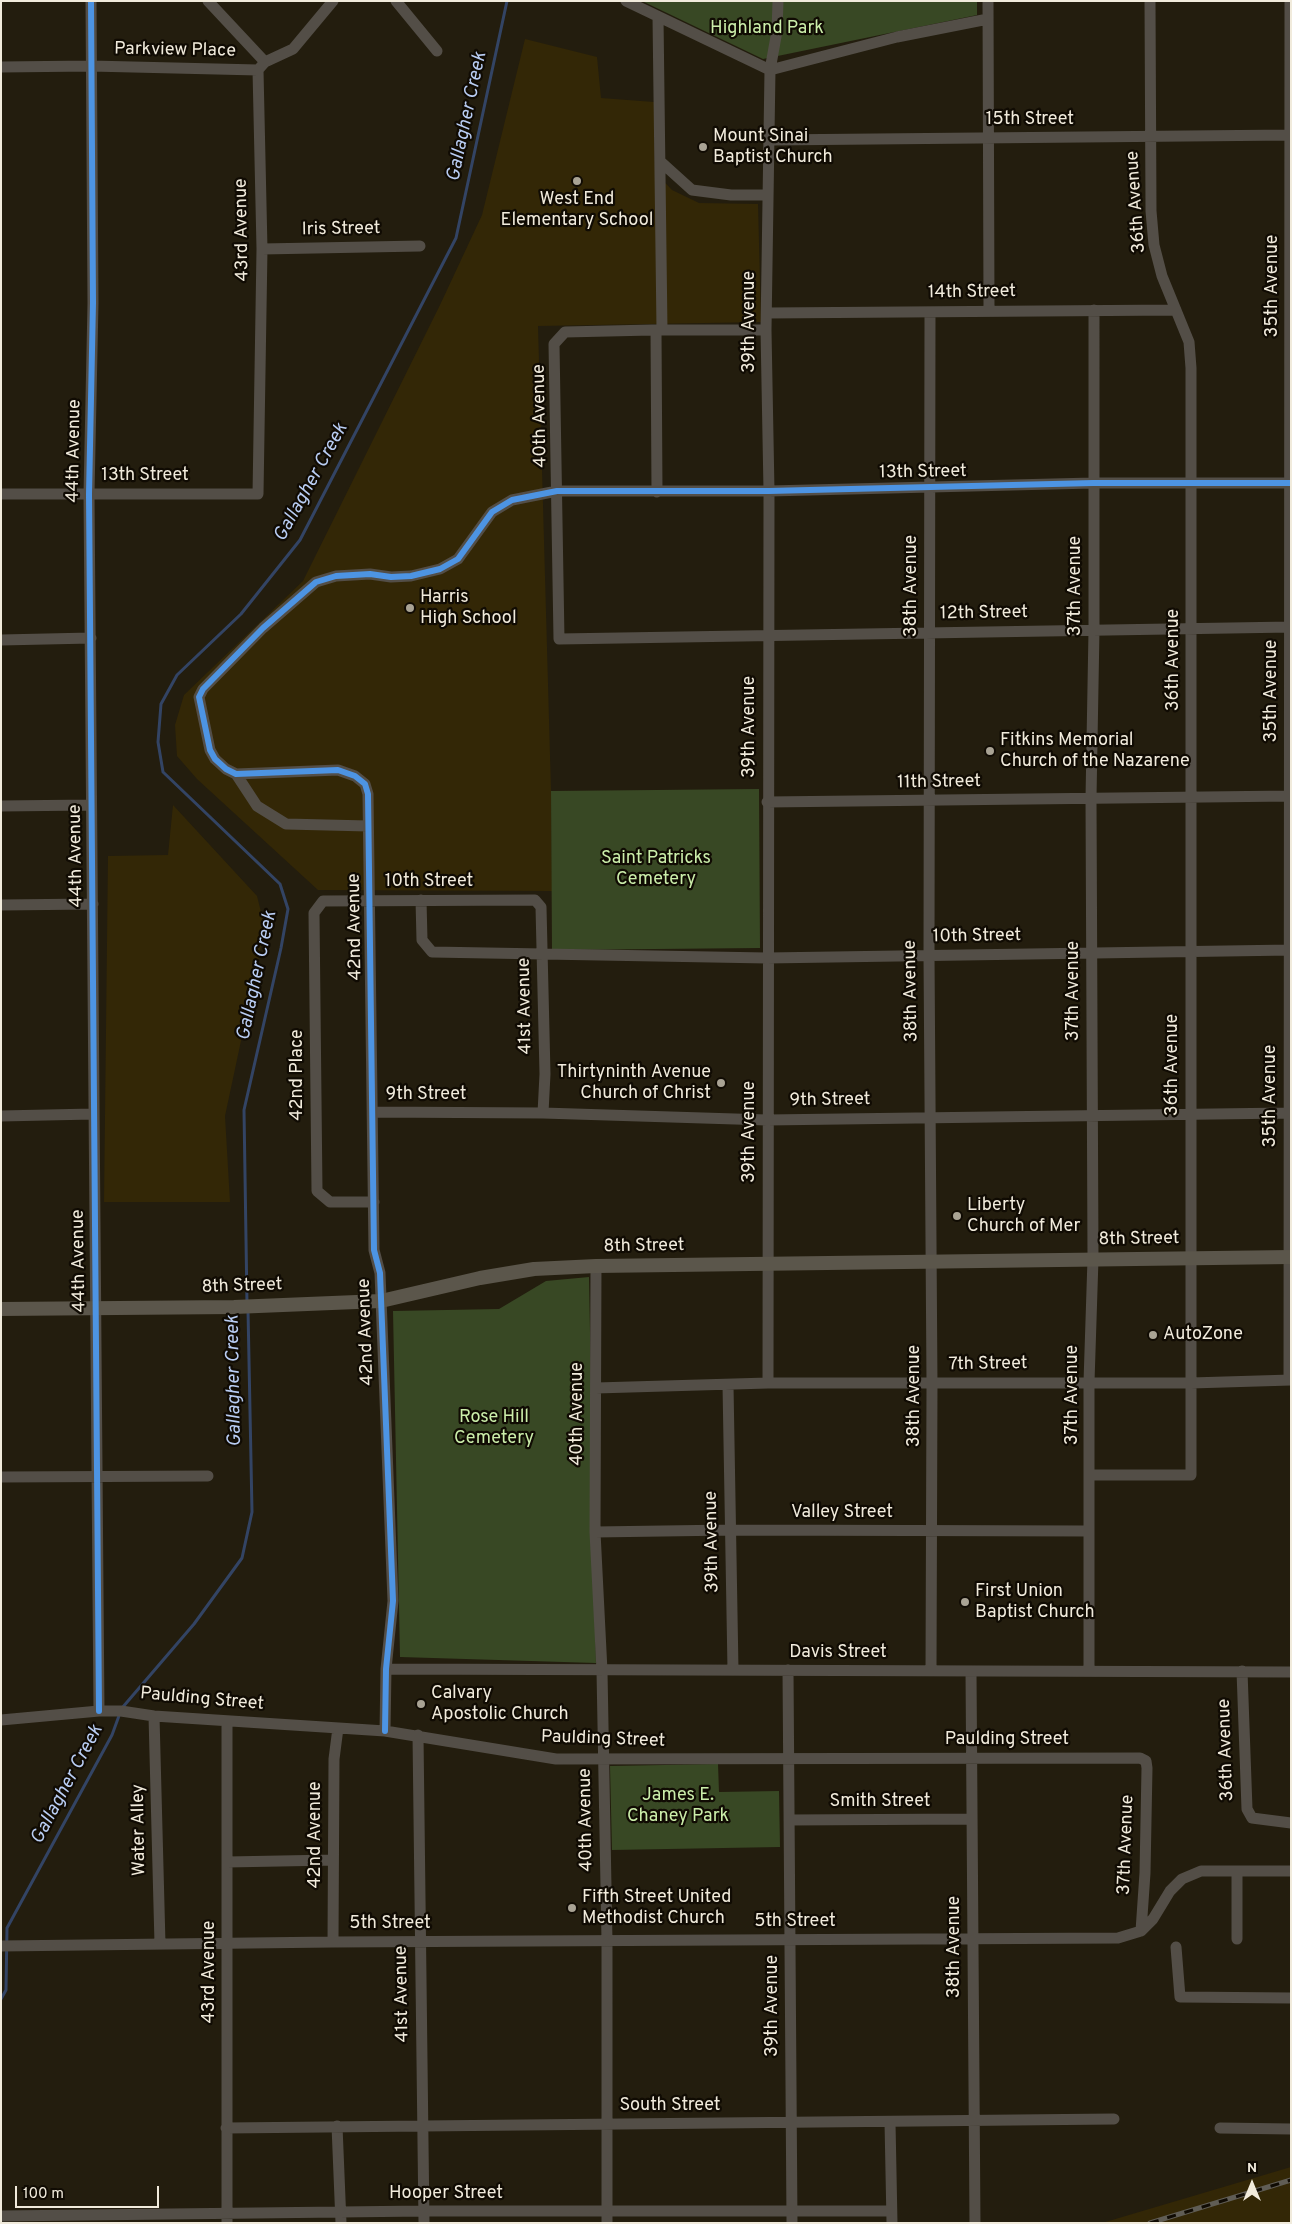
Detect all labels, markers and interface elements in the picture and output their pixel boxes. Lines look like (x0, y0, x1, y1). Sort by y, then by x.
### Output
park label: Highland Park (710, 18, 824, 40)
street label: Parkview Place (114, 39, 236, 63)
water label: Gallagher Creek (443, 50, 493, 184)
street label: 15th Street (986, 109, 1074, 131)
place label: Mount Sinai Baptist Church (713, 126, 833, 168)
marker: Mount Sinai Baptist Church (697, 141, 709, 153)
street label: 36th Avenue (1123, 150, 1151, 254)
marker: West End Elementary School (571, 175, 583, 187)
street label: 43rd Avenue (231, 178, 255, 282)
place label: West End Elementary School (501, 189, 653, 232)
street label: Iris Street (301, 219, 381, 241)
street label: 35th Avenue (1262, 235, 1284, 337)
street label: 39th Avenue (739, 271, 761, 373)
street label: 14th Street (928, 281, 1016, 305)
street label: 40th Avenue (529, 364, 553, 468)
street label: 44th Avenue (63, 399, 87, 503)
water label: Gallagher Creek (270, 420, 354, 546)
street label: 13th Street (879, 461, 967, 485)
street label: 13th Street (101, 465, 189, 487)
street label: 38th Avenue (901, 535, 923, 637)
street label: 37th Avenue (1065, 536, 1087, 636)
place label: Harris High School (420, 587, 517, 630)
marker: Harris High School (404, 602, 416, 614)
street label: 12th Street (940, 602, 1028, 626)
street label: 36th Avenue (1163, 609, 1185, 711)
street label: 35th Avenue (1261, 640, 1283, 742)
street label: 39th Avenue (739, 676, 761, 778)
place label: Fitkins Memorial Church of the Nazarene (1000, 730, 1190, 772)
marker: Fitkins Memorial Church of the Nazarene (984, 745, 996, 757)
street label: 11th Street (897, 771, 981, 795)
street label: 44th Avenue (65, 804, 89, 908)
park label: Saint Patricks Cemetery (601, 848, 711, 891)
street label: 10th Street (385, 871, 473, 893)
street label: 42nd Avenue (344, 873, 368, 981)
water label: Gallagher Creek (233, 909, 283, 1043)
street label: 10th Street (933, 925, 1021, 949)
street label: 38th Avenue (900, 940, 924, 1042)
street label: 37th Avenue (1063, 941, 1085, 1041)
street label: 41st Avenue (514, 957, 538, 1055)
street label: 36th Avenue (1162, 1014, 1184, 1116)
street label: 42nd Place (287, 1029, 309, 1121)
street label: 35th Avenue (1260, 1045, 1282, 1147)
place label: Thirtyninth Avenue Church of Christ (557, 1062, 711, 1104)
marker: Thirtyninth Avenue Church of Christ (715, 1077, 727, 1089)
street label: 39th Avenue (739, 1081, 761, 1183)
street label: 9th Street (385, 1084, 467, 1106)
street label: 9th Street (789, 1089, 871, 1113)
place label: Liberty Church of Mer (967, 1195, 1080, 1238)
street label: 44th Avenue (68, 1209, 92, 1313)
marker: Liberty Church of Mer (951, 1210, 963, 1222)
street label: 8th Street (1098, 1228, 1180, 1252)
street label: 8th Street (603, 1235, 685, 1259)
street label: 8th Street (201, 1275, 283, 1299)
street label: 42nd Avenue (354, 1278, 380, 1386)
water label: Gallagher Creek (222, 1315, 248, 1447)
place label: AutoZone (1163, 1324, 1243, 1346)
marker: AutoZone (1147, 1329, 1159, 1341)
street label: 38th Avenue (904, 1345, 926, 1447)
street label: 37th Avenue (1062, 1345, 1084, 1445)
street label: 7th Street (948, 1354, 1028, 1376)
street label: 40th Avenue (567, 1362, 589, 1466)
park label: Rose Hill Cemetery (454, 1407, 534, 1450)
street label: 39th Avenue (701, 1491, 725, 1593)
street label: Valley Street (791, 1502, 893, 1524)
place label: First Union Baptist Church (975, 1581, 1095, 1624)
marker: First Union Baptist Church (959, 1596, 971, 1608)
street label: Davis Street (789, 1642, 887, 1664)
place label: Calvary Apostolic Church (431, 1683, 569, 1726)
street label: Paulding Street (139, 1684, 265, 1716)
marker: Calvary Apostolic Church (415, 1698, 427, 1710)
street label: 36th Avenue (1214, 1698, 1240, 1802)
water label: Gallagher Creek (27, 1721, 109, 1849)
street label: Paulding Street (541, 1727, 665, 1753)
street label: Paulding Street (945, 1729, 1069, 1751)
street label: 40th Avenue (575, 1768, 599, 1872)
street label: 42nd Avenue (305, 1781, 327, 1889)
street label: Water Alley (128, 1784, 152, 1876)
park label: James E. Chaney Park (627, 1785, 729, 1828)
street label: Smith Street (830, 1791, 930, 1813)
street label: 37th Avenue (1114, 1794, 1140, 1896)
place label: Fifth Street United Methodist Church (582, 1887, 731, 1930)
street label: 38th Avenue (944, 1896, 966, 1998)
marker: Fifth Street United Methodist Church (566, 1902, 578, 1914)
street label: 5th Street (754, 1911, 836, 1933)
street label: 5th Street (349, 1913, 431, 1935)
street label: 43rd Avenue (199, 1920, 221, 2024)
street label: 41st Avenue (391, 1945, 415, 2043)
street label: 39th Avenue (762, 1955, 784, 2057)
street label: South Street (620, 2095, 720, 2117)
north arrow (1227, 2159, 1277, 2209)
text: N (1247, 2160, 1257, 2177)
scale bar (18, 2176, 161, 2208)
street label: Hooper Street (389, 2183, 503, 2205)
text: 100 m (23, 2185, 64, 2204)

